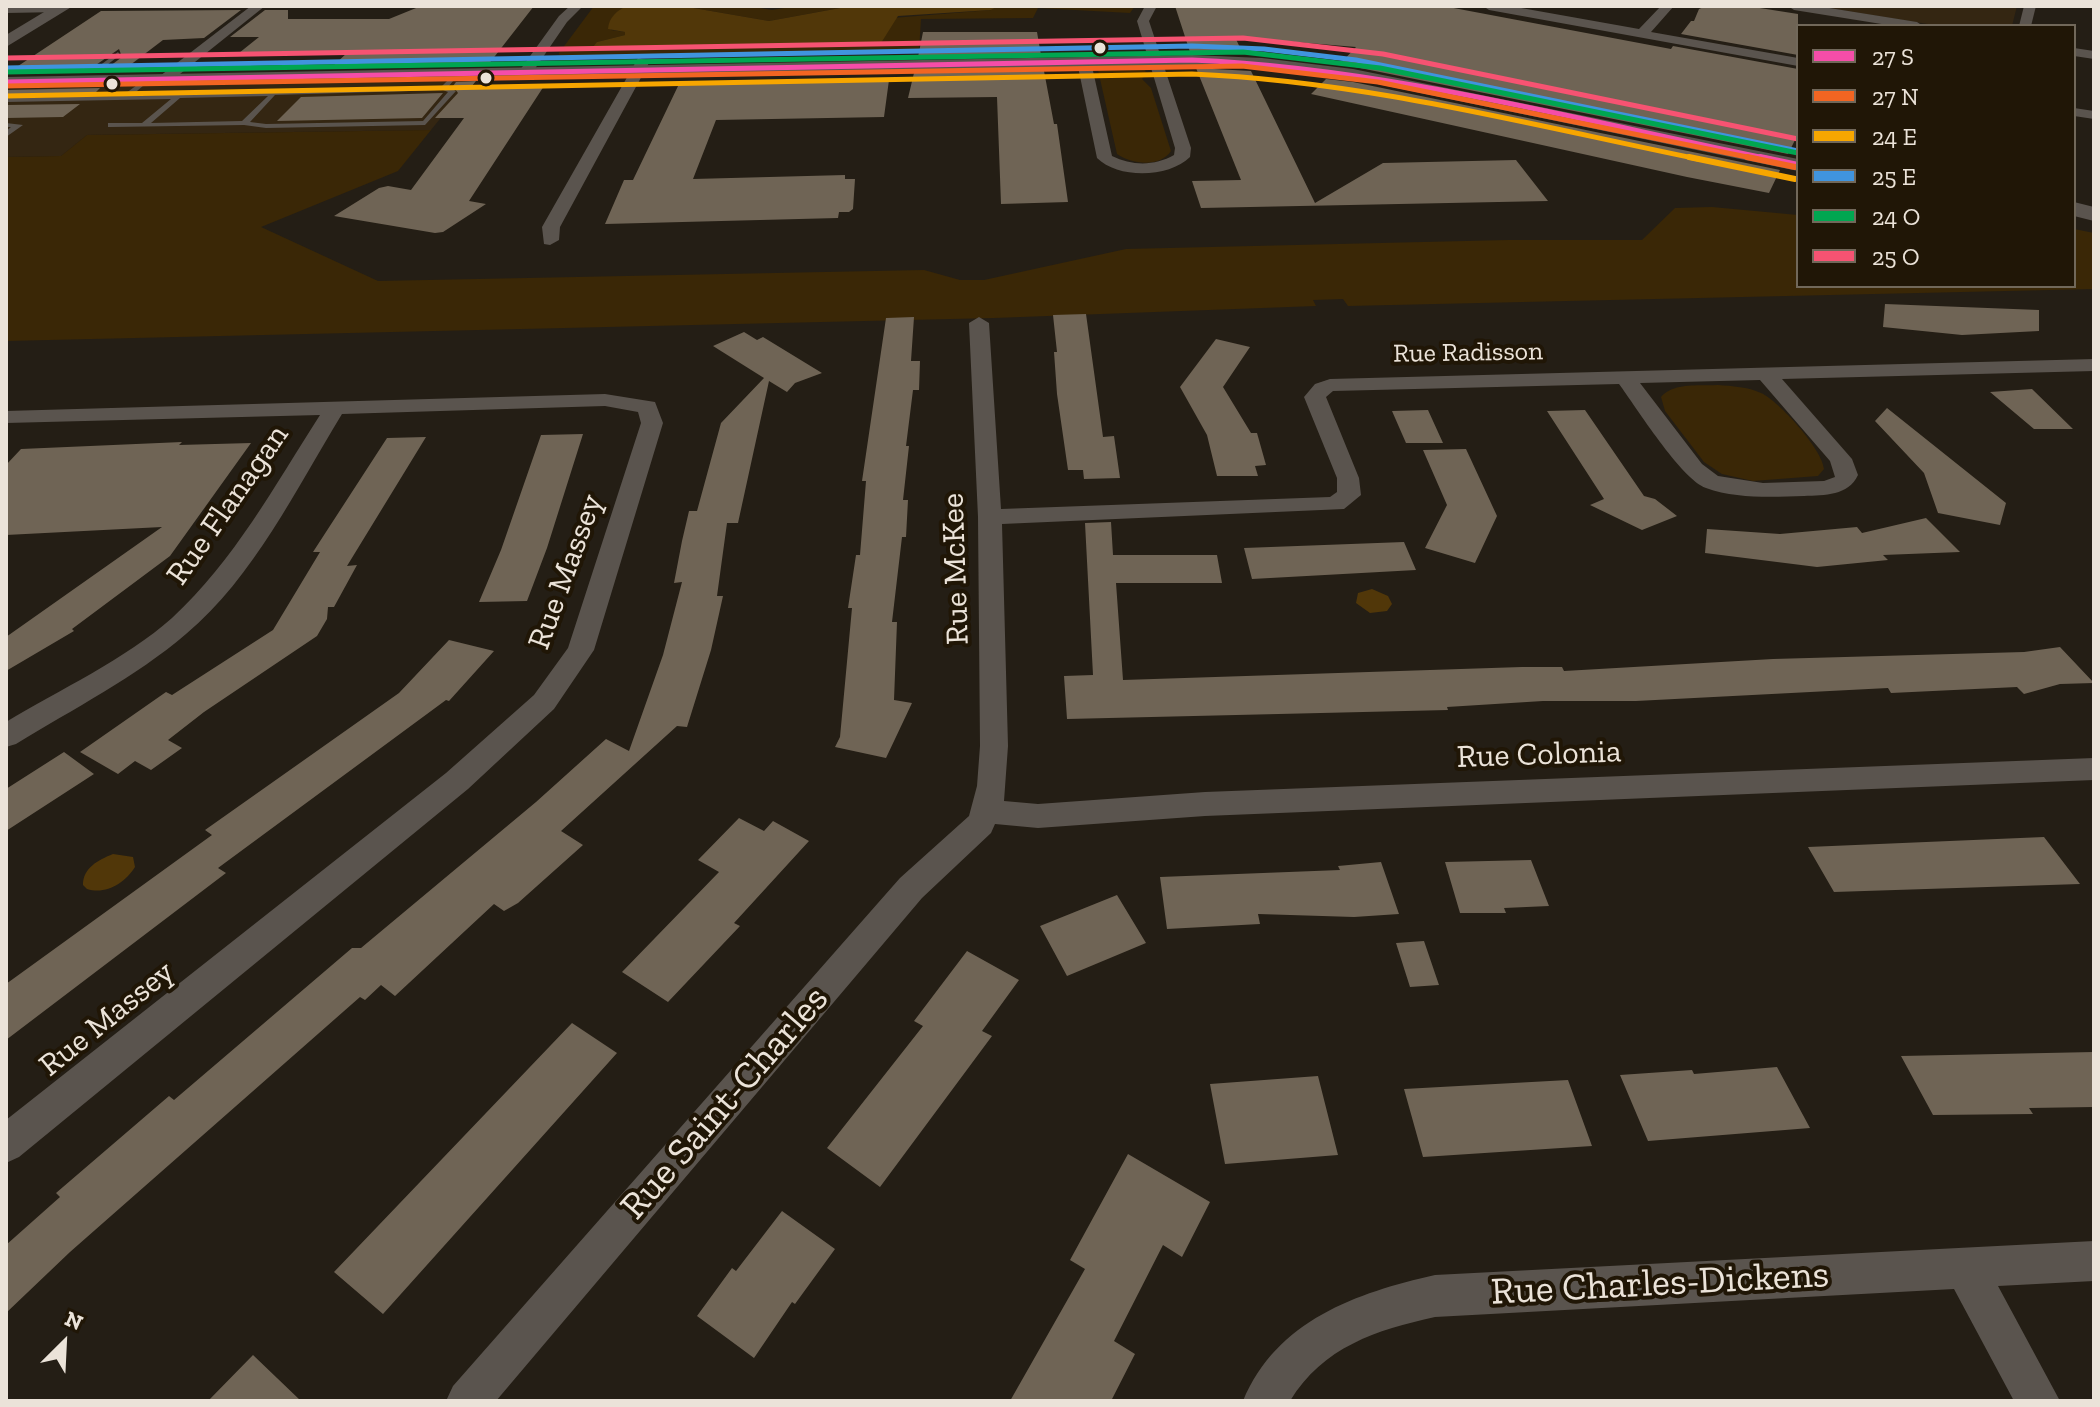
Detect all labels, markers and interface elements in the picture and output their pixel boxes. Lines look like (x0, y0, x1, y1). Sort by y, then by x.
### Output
legend (1796, 24, 2076, 288)
unlabelled marker (1092, 40, 1108, 56)
text: 27 S (1872, 42, 1914, 71)
unlabelled marker (478, 70, 494, 86)
unlabelled marker (104, 76, 120, 92)
text: 27 N (1872, 82, 1919, 111)
text: 24 E (1872, 122, 1917, 151)
text: 25 E (1872, 162, 1916, 191)
text: 24 O (1872, 202, 1920, 231)
text: 25 O (1872, 242, 1920, 271)
street label: Rue Radisson (1393, 336, 1543, 370)
street label: Rue Flanagan (159, 417, 297, 593)
street label: Rue Massey (520, 489, 612, 655)
street label: Rue McKee (934, 492, 978, 646)
street label: Rue Colonia (1456, 733, 1622, 777)
street label: Rue Massey (32, 953, 182, 1085)
street label: Rue Saint-Charles (611, 977, 839, 1229)
street label: Rue Charles-Dickens (1490, 1252, 1830, 1316)
north arrow (24, 1303, 104, 1383)
text: N (61, 1305, 87, 1336)

